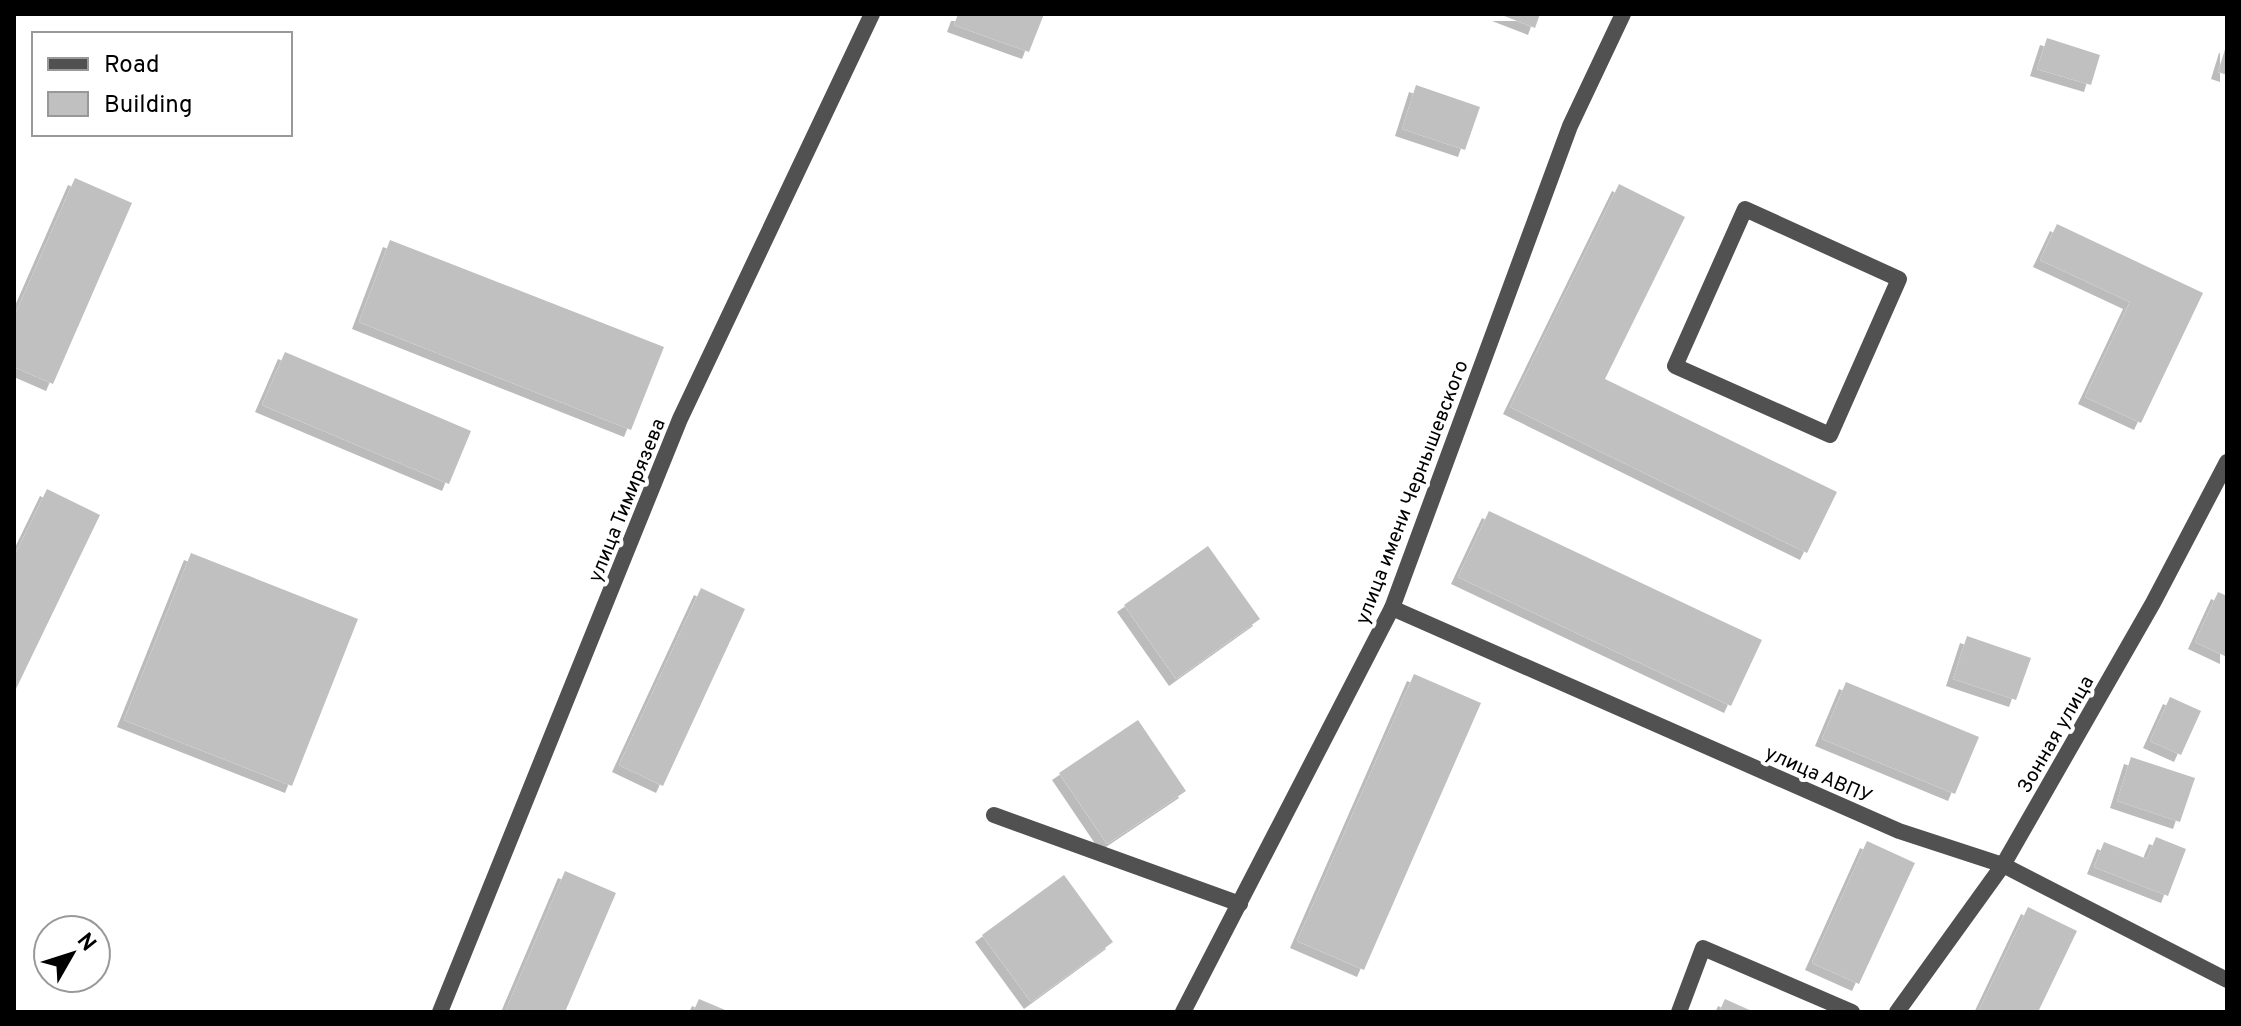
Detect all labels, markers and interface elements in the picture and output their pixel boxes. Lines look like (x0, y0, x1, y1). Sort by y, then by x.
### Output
legend (32, 32, 292, 136)
text: Road (104, 51, 160, 81)
text: Building (104, 91, 193, 121)
street label: улица имени Чернышевского (1350, 357, 1475, 629)
street label: улица Тимирязева (583, 415, 673, 586)
street label: Зонная улица (2012, 671, 2101, 799)
street label: улица АВПУ (1761, 741, 1876, 811)
north arrow (32, 914, 112, 994)
text: N (70, 928, 101, 958)

